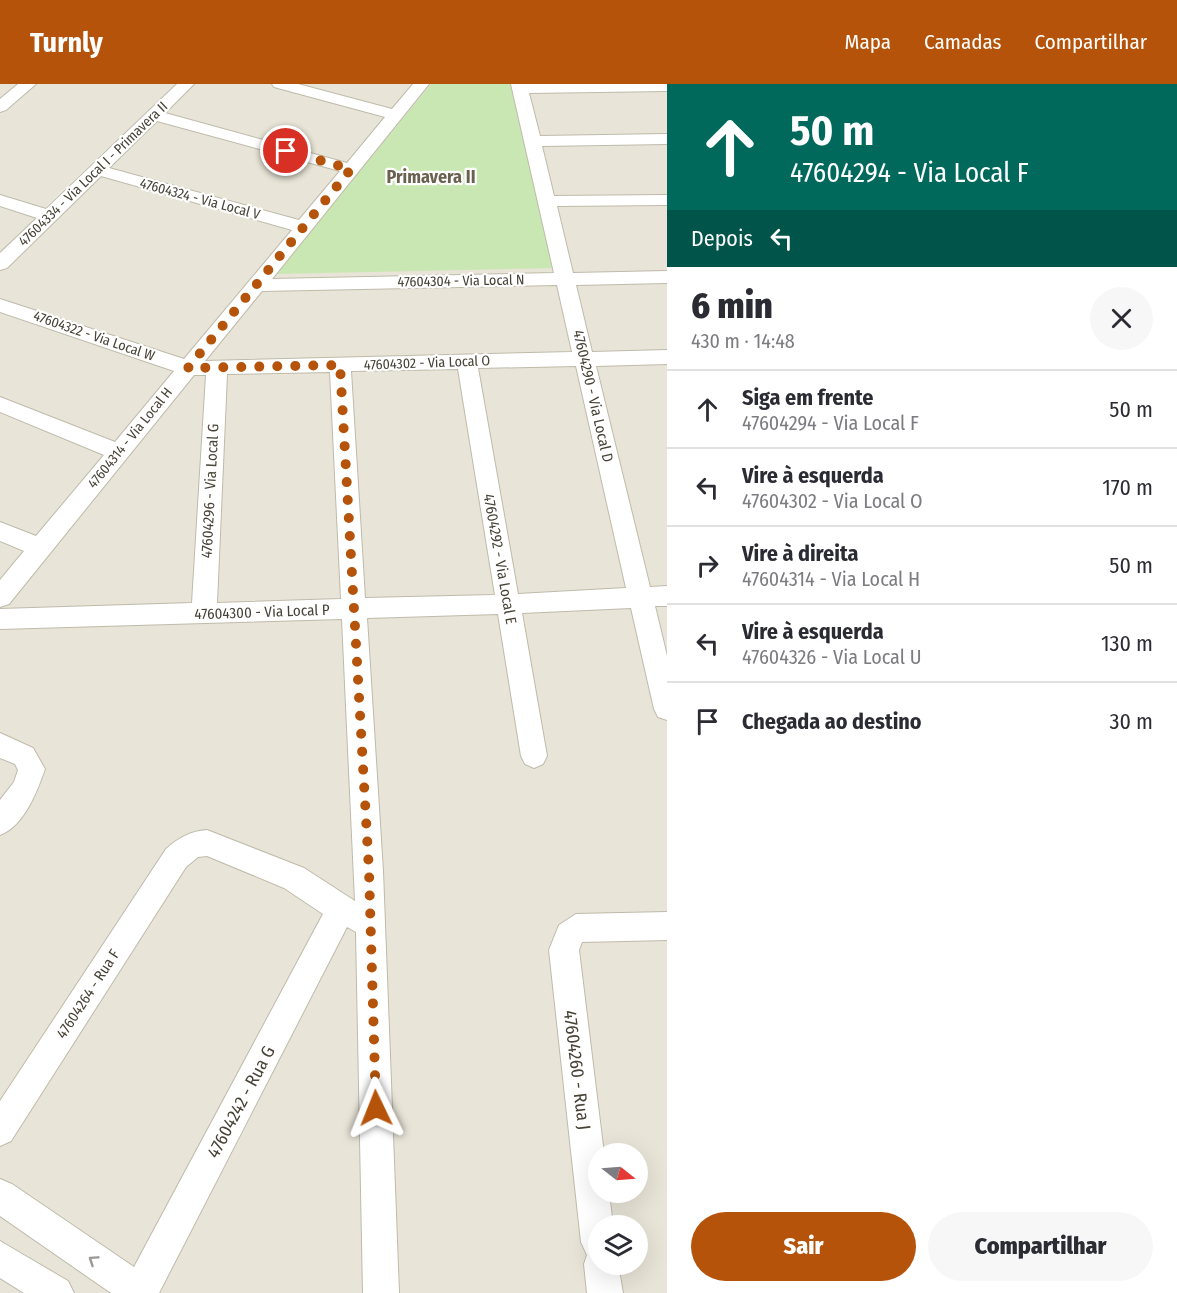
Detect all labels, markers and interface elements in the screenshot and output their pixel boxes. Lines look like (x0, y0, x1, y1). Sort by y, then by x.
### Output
text: Turnly (30, 26, 103, 59)
text: Mapa (845, 29, 891, 55)
text: Camadas (924, 29, 1002, 55)
text: Compartilhar (1035, 29, 1147, 55)
street label: 47604334 - Via Local I - Primavera II (15, 98, 171, 250)
text: 50 m (790, 106, 874, 156)
icon: ahead (691, 108, 769, 186)
pin (260, 125, 311, 176)
icon: arrive (269, 134, 302, 167)
text: 47604294 - Via Local F (790, 157, 1029, 189)
district label: Primavera II (387, 166, 475, 188)
street label: 47604324 - Via Local V (138, 175, 263, 223)
icon: left (765, 222, 798, 255)
text: Depois (691, 225, 753, 252)
street label: 47604304 - Via Local N (397, 271, 525, 291)
text: 6 min (691, 284, 773, 328)
button: close (1090, 287, 1153, 350)
street label: 47604322 - Via Local W (31, 307, 157, 365)
street label: 47604290 - Via Local D (569, 328, 617, 464)
text: 430 m · 14:48 (691, 329, 795, 353)
street label: 47604302 - Via Local O (364, 352, 491, 374)
street label: 47604314 - Via Local H (84, 384, 176, 492)
text: Siga em frente (742, 384, 873, 411)
icon: ahead (691, 393, 724, 426)
text: 50 m (1109, 396, 1153, 423)
text: 47604294 - Via Local F (742, 411, 919, 435)
street label: 47604296 - Via Local G (197, 423, 223, 559)
text: Vire à esquerda (742, 462, 884, 489)
icon: left (691, 471, 724, 504)
text: 170 m (1102, 474, 1153, 501)
text: 47604302 - Via Local O (742, 489, 923, 513)
street label: 47604292 - Via Local E (480, 492, 520, 626)
text: Vire à direita (742, 540, 858, 567)
icon: right (691, 549, 724, 582)
text: 50 m (1109, 552, 1153, 579)
text: 47604314 - Via Local H (742, 567, 920, 591)
street label: 47604300 - Via Local P (194, 601, 330, 623)
text: Vire à esquerda (742, 618, 884, 645)
icon: left (691, 627, 724, 660)
text: 130 m (1101, 630, 1153, 657)
text: 47604326 - Via Local U (742, 645, 921, 669)
icon: arrive (691, 705, 724, 738)
text: Chegada ao destino (742, 708, 922, 735)
text: 30 m (1110, 708, 1153, 735)
street label: 47604264 - Rua F (53, 946, 124, 1042)
street label: 47604260 - Rua J (559, 1009, 595, 1131)
street label: 47604242 - Rua G (202, 1042, 280, 1162)
position arrow (344, 1076, 408, 1140)
north arrow (588, 1143, 648, 1203)
map controls (588, 1143, 648, 1275)
button: Sair (691, 1212, 916, 1281)
button: Compartilhar (928, 1212, 1153, 1281)
button: layers (588, 1215, 648, 1275)
one-way arrow (89, 1256, 100, 1267)

